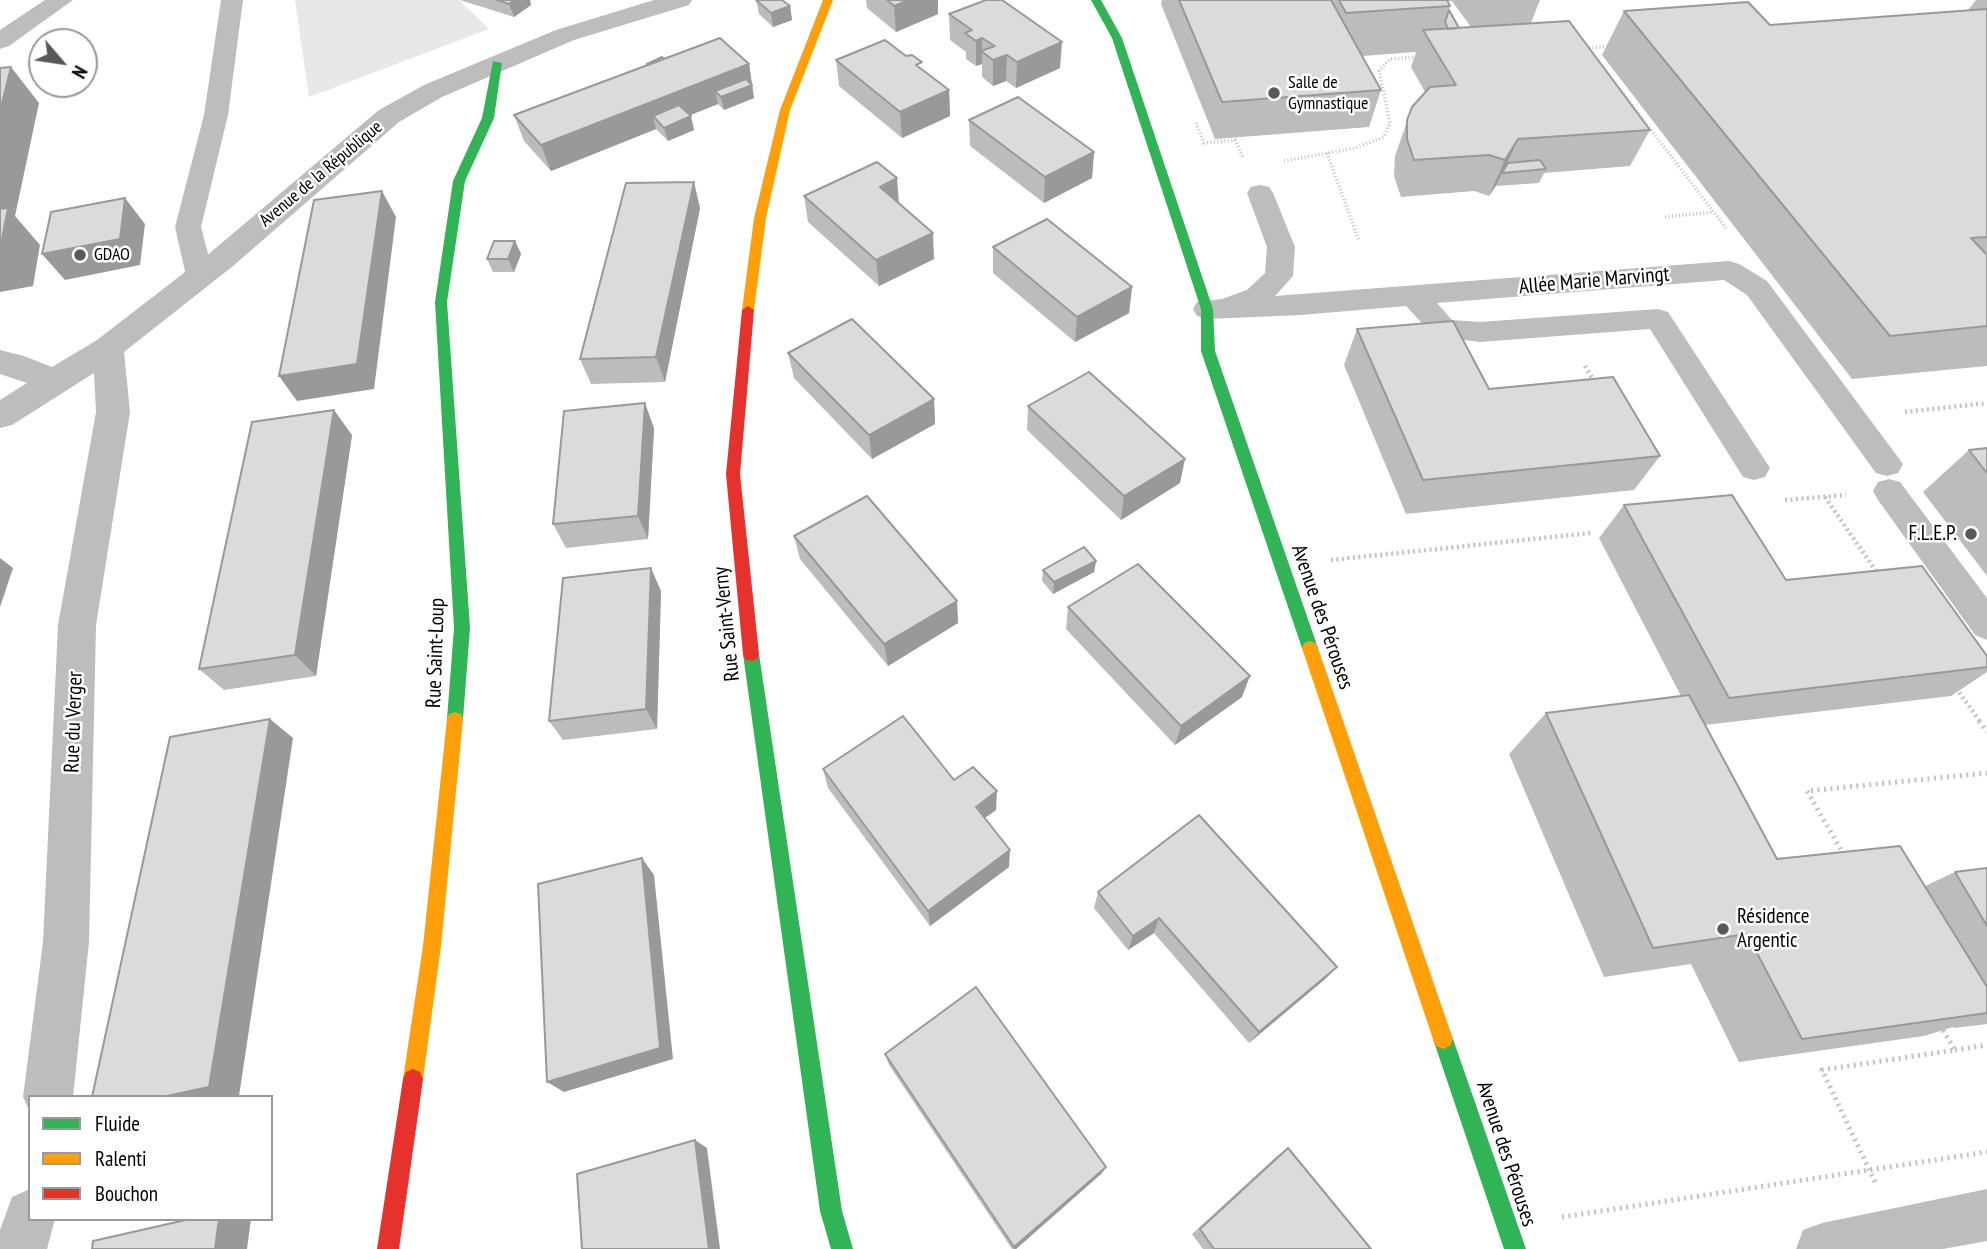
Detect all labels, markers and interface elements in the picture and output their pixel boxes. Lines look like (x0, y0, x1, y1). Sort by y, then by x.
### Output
north arrow (28, 28, 98, 98)
text: N (67, 62, 93, 83)
place label: Salle de Gymnastique (1288, 72, 1368, 114)
marker: Salle de Gymnastique (1266, 85, 1282, 101)
street label: Avenue de la République (255, 116, 387, 232)
place label: GDAO (94, 244, 130, 266)
marker: GDAO (72, 247, 88, 263)
street label: Allée Marie Marvingt (1518, 262, 1670, 300)
place label: F.L.E.P. (1908, 521, 1957, 547)
marker: F.L.E.P. (1963, 526, 1979, 542)
street label: Avenue des Pérouses (1285, 541, 1359, 693)
street label: Rue Saint-Verny (708, 566, 746, 682)
street label: Rue Saint-Loup (421, 598, 451, 708)
street label: Rue du Verger (60, 671, 88, 773)
place label: Résidence Argentic (1737, 904, 1809, 954)
marker: Résidence Argentic (1715, 921, 1731, 937)
street label: Avenue des Pérouses (1471, 1078, 1541, 1230)
legend (28, 1095, 273, 1221)
text: Fluide (95, 1110, 140, 1137)
text: Ralenti (95, 1145, 147, 1172)
text: Bouchon (95, 1180, 158, 1207)

